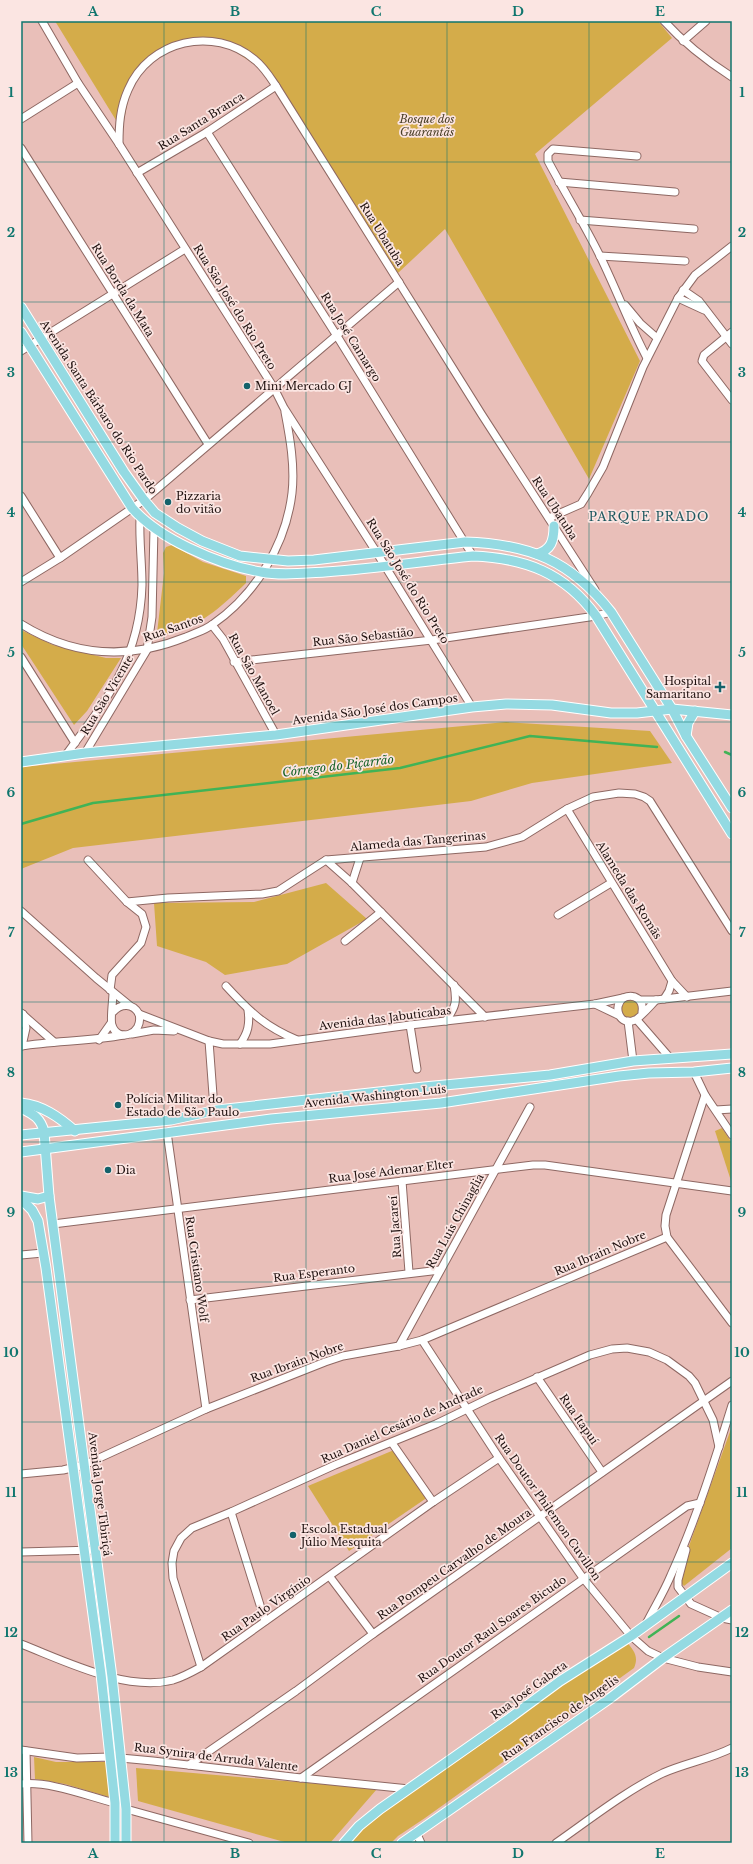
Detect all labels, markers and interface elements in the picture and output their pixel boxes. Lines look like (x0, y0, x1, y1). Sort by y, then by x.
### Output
text: A (87, 3, 99, 20)
text: B (230, 3, 240, 20)
text: C (371, 3, 382, 20)
text: D (512, 3, 524, 20)
text: E (655, 3, 665, 20)
text: 1 (8, 84, 14, 101)
text: 1 (739, 84, 745, 101)
street label: Rua Santa Branca (155, 88, 247, 153)
park label: Bosque dos Guarantãs (399, 112, 454, 139)
street label: Rua Ubatuba (357, 199, 408, 269)
text: 2 (7, 224, 15, 241)
text: 2 (738, 224, 746, 241)
street label: Rua Borda da Mata (89, 241, 158, 340)
street label: Rua São José do Rio Preto (191, 242, 279, 372)
street label: Rua José Camargo (318, 290, 384, 384)
street label: Avenida Santa Bárbaro do Rio Pardo (37, 316, 161, 497)
text: 3 (7, 364, 15, 381)
text: 3 (738, 364, 746, 381)
place label: Mini Mercado GJ (255, 379, 352, 393)
marker: Mini Mercado GJ (242, 381, 252, 391)
street label: Rua Ubatuba (529, 474, 581, 543)
place label: Pizzaria do vitão (176, 489, 222, 516)
marker: Pizzaria do vitão (163, 497, 173, 507)
text: 4 (7, 504, 16, 521)
text: 4 (738, 504, 747, 521)
district label: PARQUE PRADO (589, 509, 709, 524)
street label: Rua São José do Rio Preto (364, 516, 452, 646)
street label: Rua Santos (141, 611, 205, 645)
street label: Rua São Sebastião (312, 625, 414, 649)
street label: Rua São Manoel (226, 631, 282, 718)
text: 5 (7, 644, 15, 661)
text: 5 (738, 644, 746, 661)
street label: Rua São Vicente (78, 652, 136, 738)
place label: Hospital Samaritano (646, 674, 711, 701)
marker: Hospital Samaritano (714, 681, 726, 693)
street label: Avenida São José dos Campos (290, 690, 459, 728)
water label: Córrego do Piçarrão (281, 751, 395, 780)
text: 6 (7, 784, 16, 801)
text: 6 (738, 784, 747, 801)
street label: Alameda das Tangerinas (349, 828, 486, 854)
street label: Alameda das Romãs (593, 837, 665, 942)
text: 7 (8, 924, 15, 941)
text: 7 (739, 924, 746, 941)
street label: Avenida das Jabuticabas (317, 1003, 452, 1033)
text: 8 (7, 1064, 15, 1081)
text: 8 (738, 1064, 746, 1081)
street label: Avenida Washington Luis (302, 1082, 447, 1111)
place label: Polícia Militar do Estado de São Paulo (126, 1092, 239, 1119)
marker: Polícia Militar do Estado de São Paulo (113, 1100, 123, 1110)
street label: Rua José Ademar Elter (328, 1156, 455, 1186)
place label: Dia (116, 1163, 136, 1177)
marker: Dia (103, 1165, 113, 1175)
street label: Rua Luís Chinaglia (423, 1170, 487, 1271)
street label: Rua Jacareí (386, 1195, 404, 1259)
text: 9 (7, 1204, 16, 1221)
text: 9 (738, 1204, 747, 1221)
street label: Rua Cristiano Wolf (183, 1215, 212, 1324)
street label: Rua Ibrain Nobre (552, 1227, 648, 1279)
street label: Rua Esperanto (272, 1261, 356, 1285)
street label: Rua Ibrain Nobre (248, 1339, 346, 1385)
text: 10 (3, 1344, 19, 1361)
text: 10 (734, 1344, 750, 1361)
street label: Rua Daniel Cesário de Andrade (319, 1382, 485, 1466)
street label: Rua Itapuí (557, 1391, 602, 1447)
street label: Avenida Jorge Tibiriçá (85, 1430, 115, 1558)
street label: Rua Doutor Philemon Cuvillon (492, 1431, 604, 1583)
text: 11 (5, 1484, 17, 1501)
text: 11 (736, 1484, 748, 1501)
street label: Rua Pompeu Carvalho de Moura (374, 1505, 534, 1623)
place label: Escola Estadual Júlio Mesquita (299, 1522, 388, 1549)
marker: Escola Estadual Júlio Mesquita (288, 1530, 298, 1540)
street label: Rua Paulo Virgínio (219, 1572, 313, 1644)
street label: Rua Doutor Raul Soares Bicudo (415, 1572, 569, 1686)
text: 12 (4, 1624, 18, 1641)
text: 12 (735, 1624, 749, 1641)
street label: Rua José Gabeta (488, 1657, 570, 1722)
street label: Rua Francisco de Angelis (499, 1672, 621, 1764)
street label: Rua Synira de Arruda Valente (133, 1740, 299, 1774)
text: 13 (4, 1764, 18, 1781)
text: 13 (735, 1764, 749, 1781)
text: A (87, 1845, 99, 1862)
text: B (230, 1845, 240, 1862)
text: C (371, 1845, 382, 1862)
text: D (512, 1845, 524, 1862)
text: E (655, 1845, 665, 1862)

